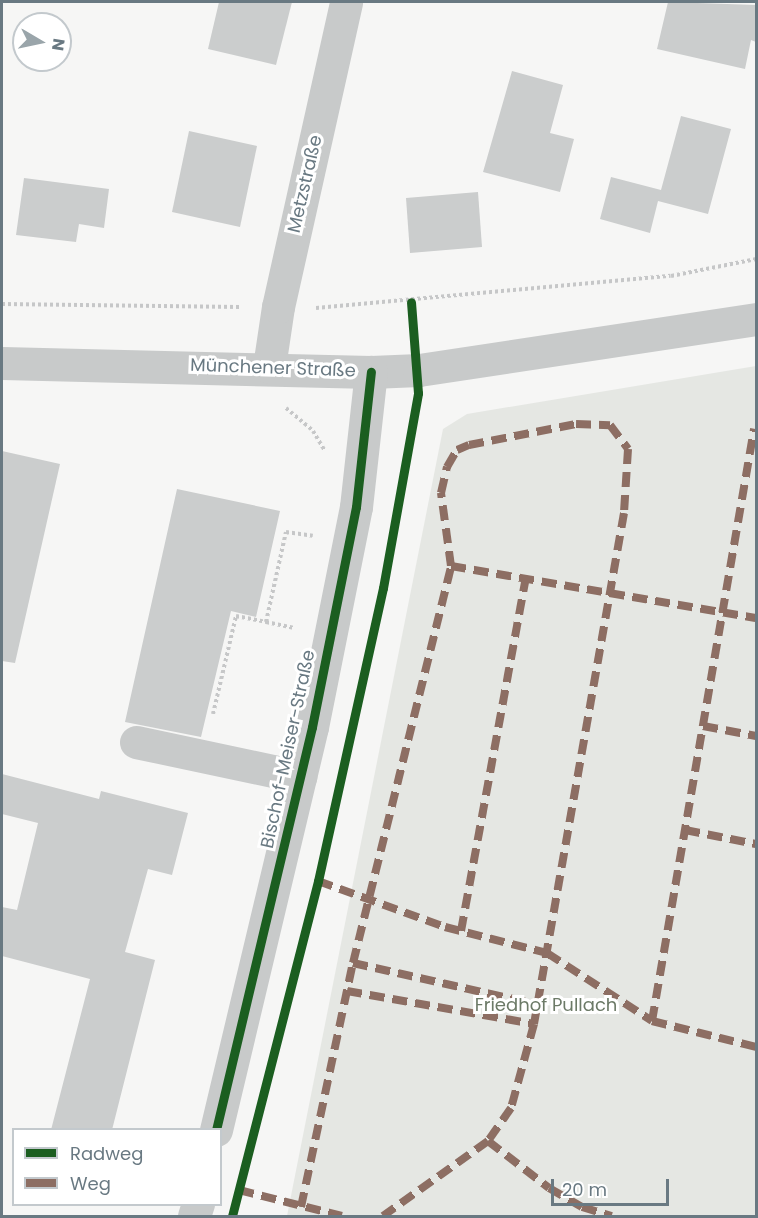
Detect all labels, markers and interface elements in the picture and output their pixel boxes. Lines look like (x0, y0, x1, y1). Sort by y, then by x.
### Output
north arrow (12, 12, 72, 72)
text: N (46, 37, 71, 52)
street label: Metzstraße (283, 133, 327, 235)
street label: Münchener Straße (190, 354, 356, 382)
street label: Bischof-Meiser-Straße (256, 648, 320, 850)
park label: Friedhof Pullach (475, 994, 617, 1016)
legend (12, 1128, 222, 1206)
text: Radweg (70, 1141, 143, 1166)
scale bar (554, 1167, 672, 1205)
text: Weg (70, 1171, 111, 1196)
text: 20 m (562, 1177, 607, 1202)

